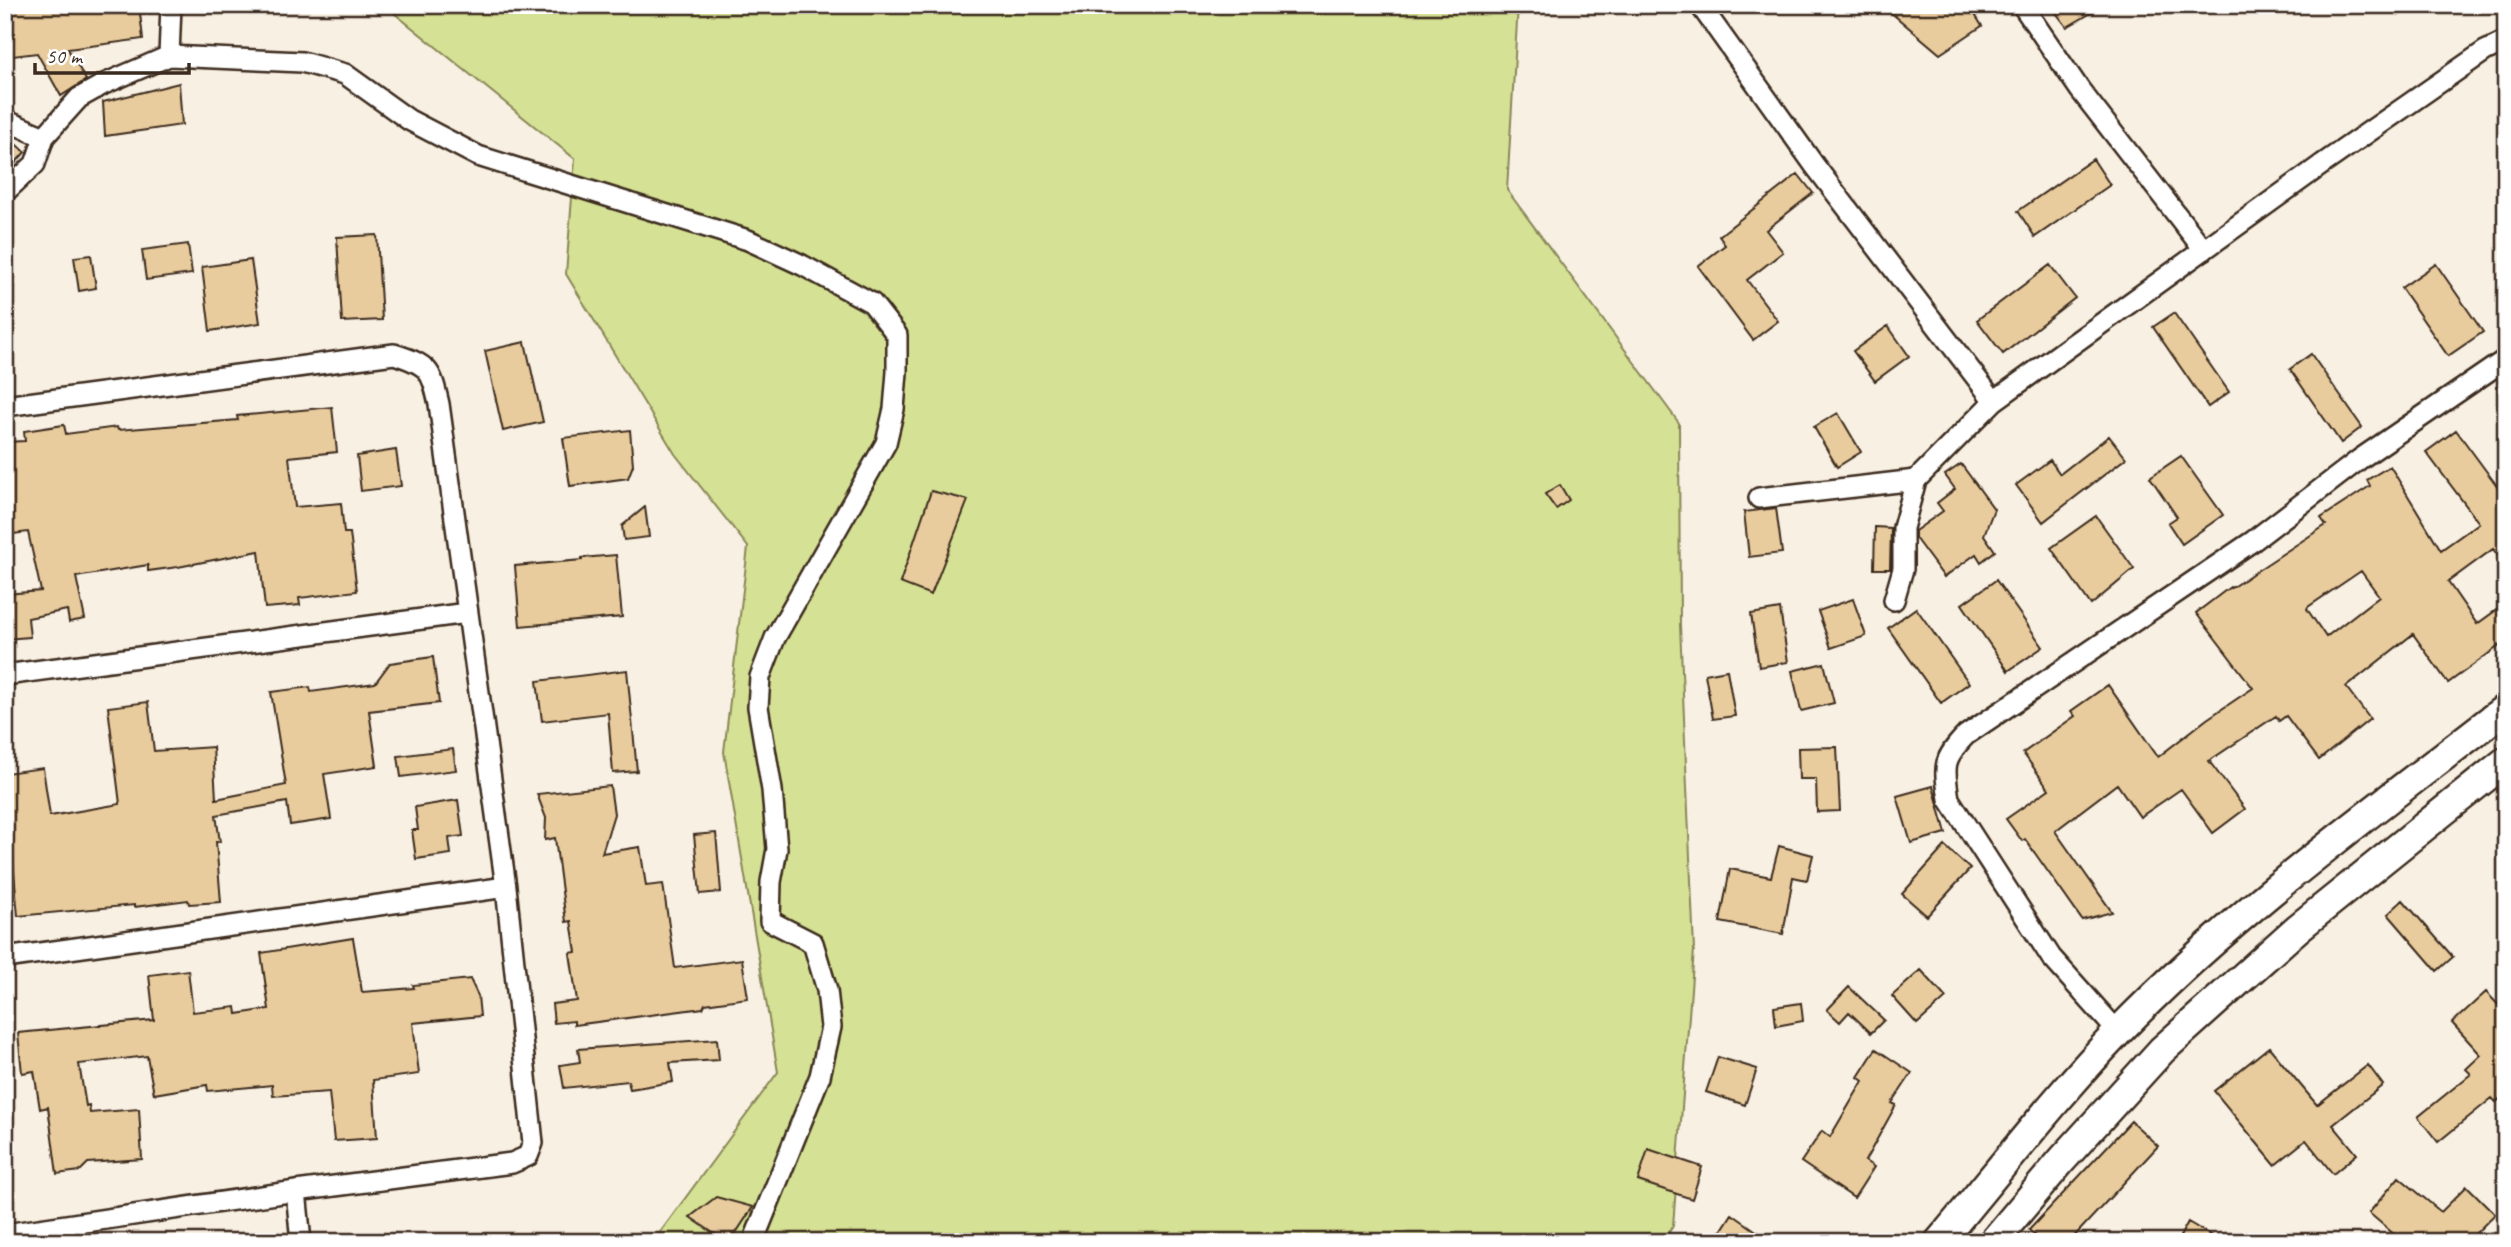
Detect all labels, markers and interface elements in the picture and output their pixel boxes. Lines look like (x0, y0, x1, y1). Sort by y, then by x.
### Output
scale bar (35, 32, 189, 76)
text: 50 m (46, 43, 84, 69)

